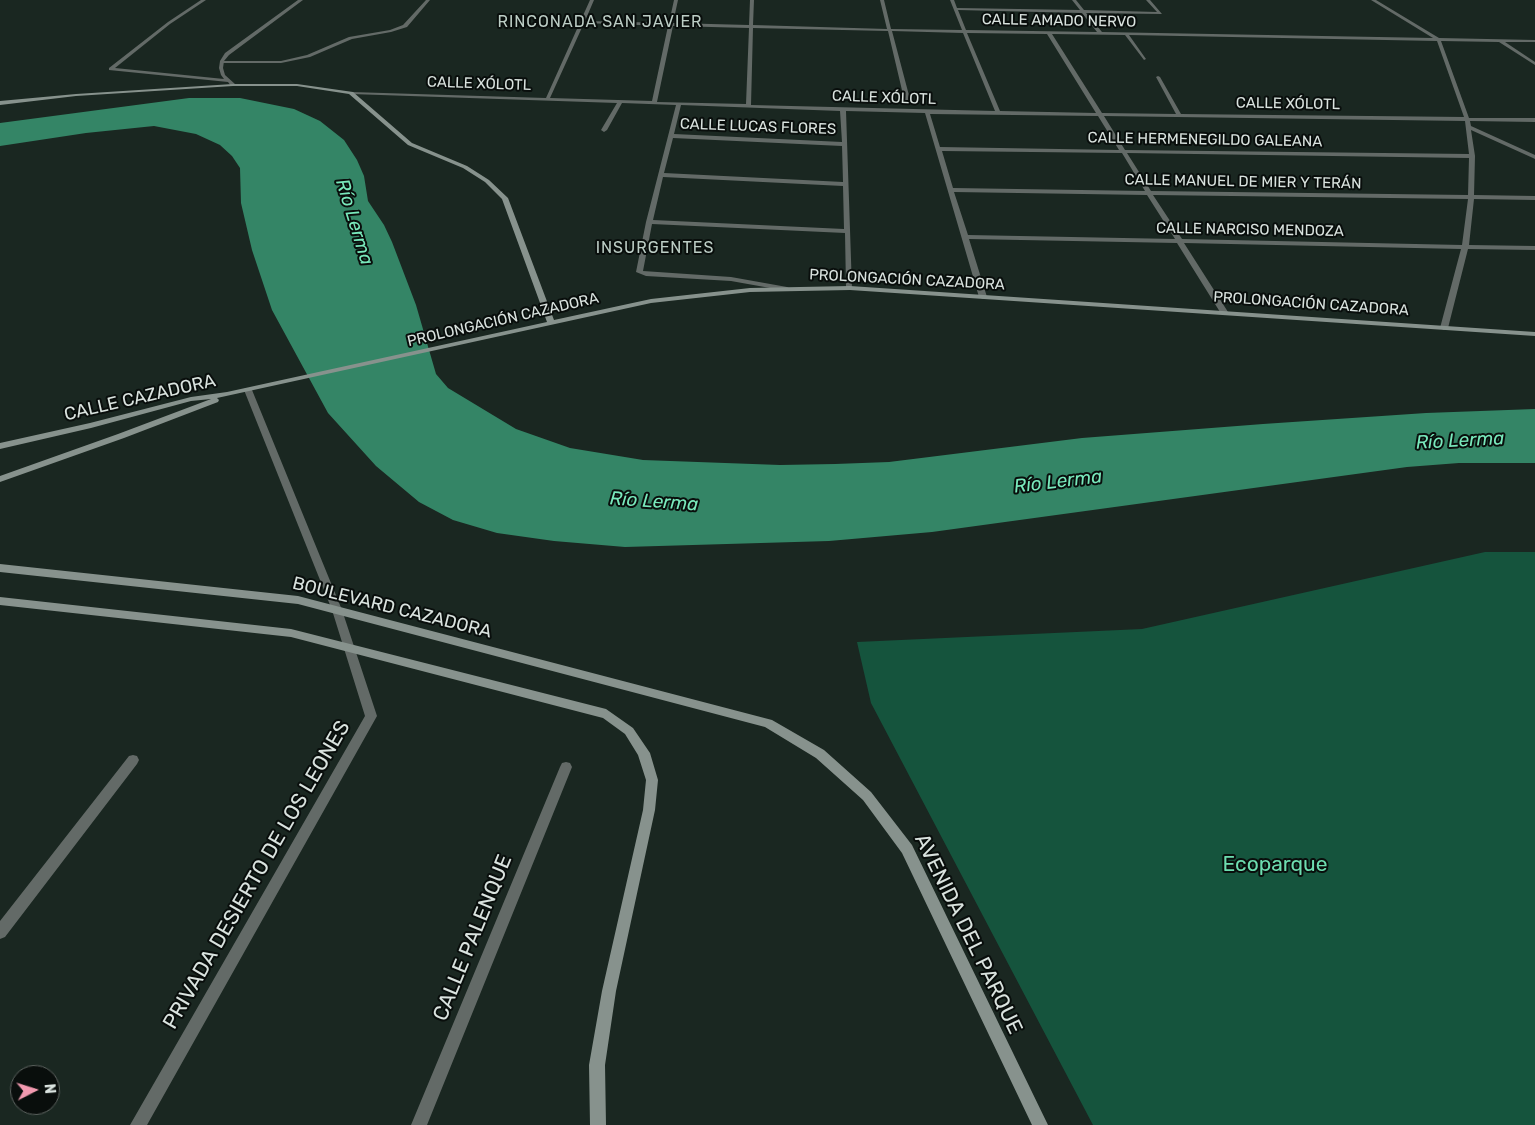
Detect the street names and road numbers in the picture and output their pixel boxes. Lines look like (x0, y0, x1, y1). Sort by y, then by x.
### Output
street label: CALLE AMADO NERVO (982, 11, 1136, 31)
street label: CALLE XÓLOTL (427, 73, 531, 95)
street label: CALLE XÓLOTL (832, 87, 936, 109)
street label: CALLE XÓLOTL (1236, 94, 1340, 114)
street label: CALLE LUCAS FLORES (679, 115, 837, 139)
street label: CALLE HERMENEGILDO GALEANA (1088, 129, 1322, 151)
street label: CALLE MANUEL DE MIER Y TERÁN (1124, 171, 1362, 193)
street label: CALLE NARCISO MENDOZA (1156, 219, 1344, 241)
street label: PROLONGACIÓN CAZADORA (809, 266, 1005, 294)
street label: PROLONGACIÓN CAZADORA (1213, 288, 1409, 320)
street label: PROLONGACIÓN CAZADORA (405, 289, 601, 351)
street label: CALLE CAZADORA (62, 370, 218, 426)
street label: BOULEVARD CAZADORA (290, 573, 494, 643)
street label: PRIVADA DESIERTO DE LOS LEONES (158, 716, 356, 1034)
street label: AVENIDA DEL PARQUE (909, 830, 1027, 1038)
street label: CALLE PALENQUE (428, 851, 518, 1025)

